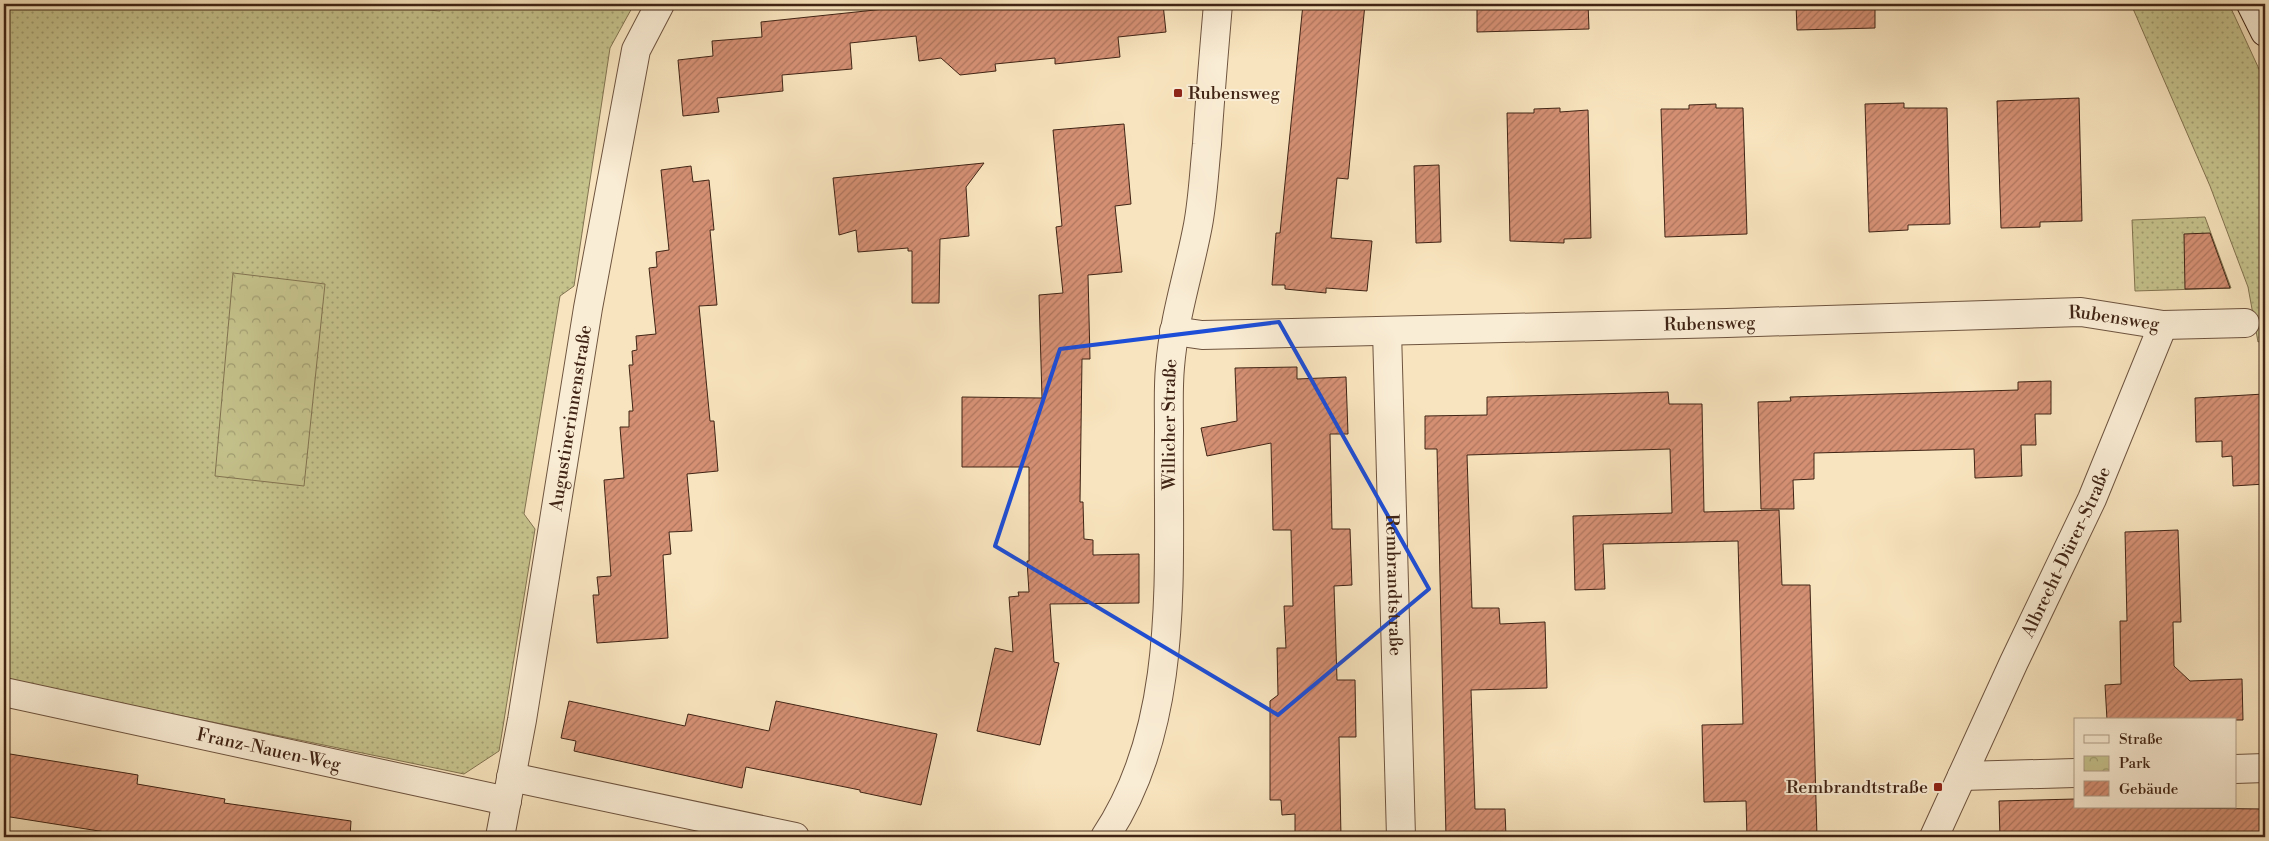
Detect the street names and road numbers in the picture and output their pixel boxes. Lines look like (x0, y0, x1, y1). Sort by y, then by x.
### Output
street label: Rubensweg (2068, 301, 2162, 336)
street label: Rubensweg (1663, 311, 1756, 336)
street label: Augustinerinnenstraße (544, 323, 597, 514)
street label: Willicher Straße (1158, 358, 1183, 491)
street label: Albrecht-Dürer-Straße (2016, 463, 2116, 642)
street label: Rembrandtstraße (1380, 514, 1407, 656)
street label: Franz-Nauen-Weg (194, 723, 344, 777)

